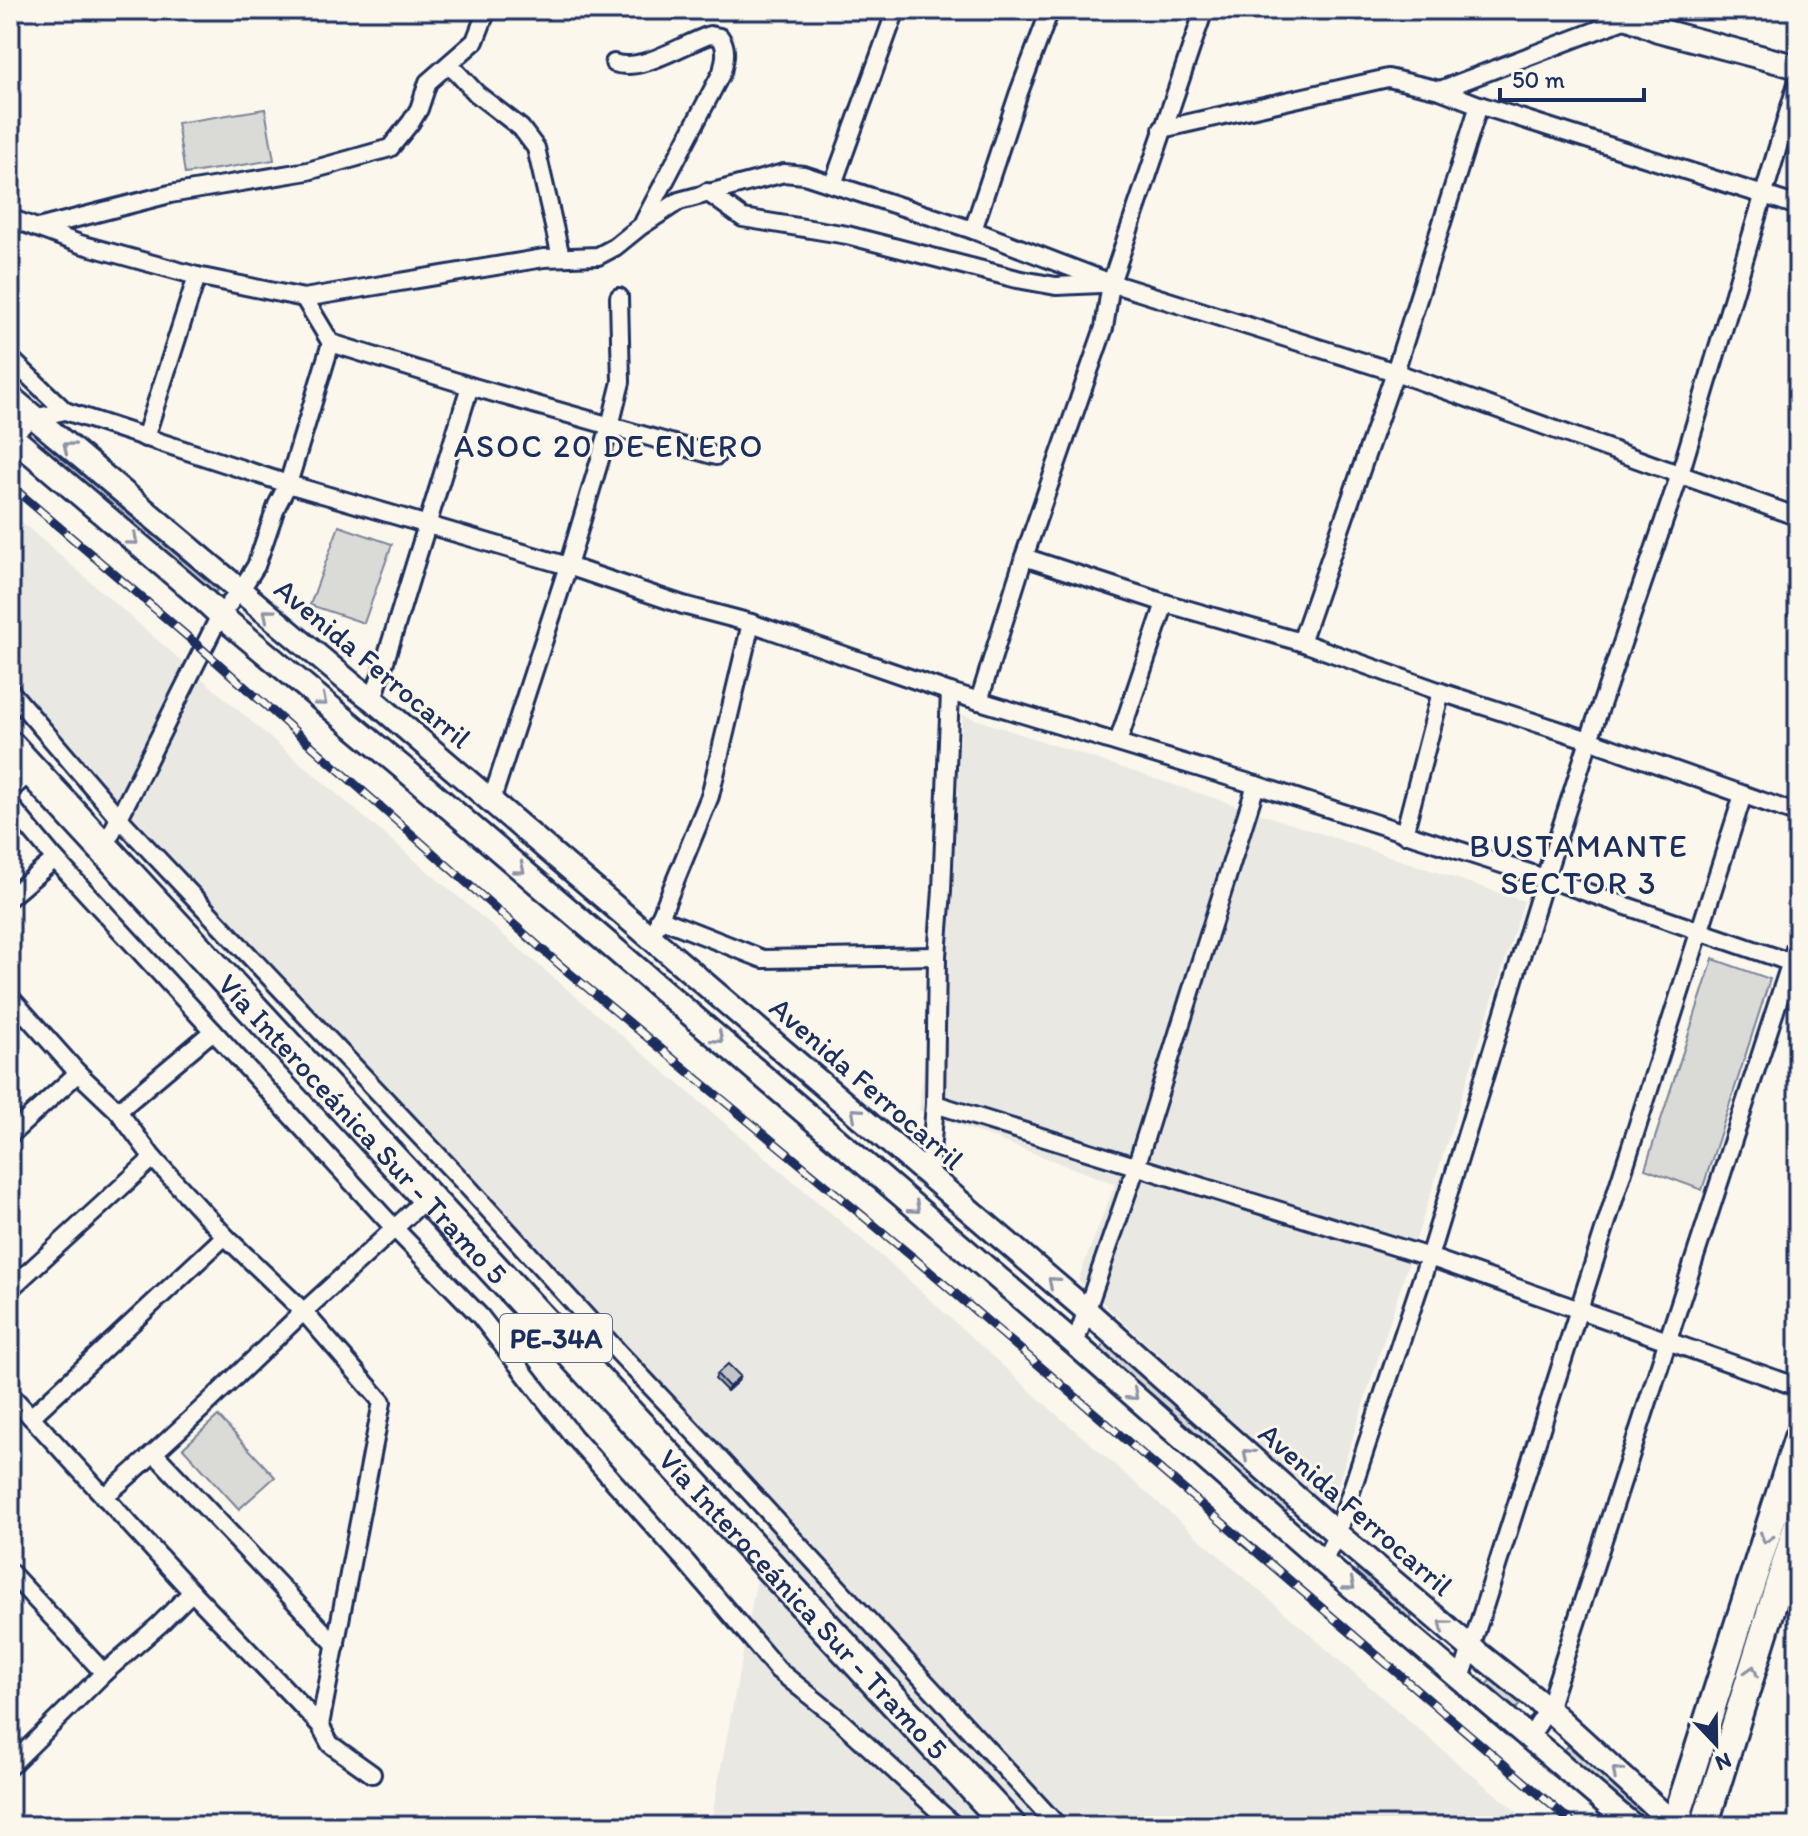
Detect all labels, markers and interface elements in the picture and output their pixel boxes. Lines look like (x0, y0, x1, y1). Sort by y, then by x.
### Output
scale bar (1500, 52, 1644, 102)
text: 50 m (1512, 65, 1565, 94)
district label: ASOC 20 DE ENERO (454, 427, 764, 465)
one-way arrow (63, 442, 78, 457)
one-way arrow (124, 530, 138, 545)
street label: Avenida Ferrocarril (267, 570, 479, 756)
one-way arrow (262, 609, 277, 624)
one-way arrow (313, 691, 327, 706)
district label: BUSTAMANTE SECTOR 3 (1469, 827, 1689, 902)
one-way arrow (510, 859, 525, 874)
street label: Vía Interoceánica Sur - Tramo 5 (210, 965, 516, 1291)
street label: Avenida Ferrocarril (762, 988, 972, 1178)
one-way arrow (708, 1028, 723, 1043)
one-way arrow (850, 1108, 865, 1123)
one-way arrow (905, 1198, 920, 1213)
one-way arrow (1048, 1277, 1062, 1292)
road number: PE-34A (500, 1314, 612, 1362)
one-way arrow (1124, 1385, 1139, 1400)
street label: Avenida Ferrocarril (1251, 1414, 1461, 1604)
street label: Vía Interoceánica Sur - Tramo 5 (651, 1441, 957, 1767)
one-way arrow (1242, 1450, 1257, 1464)
one-way arrow (1759, 1530, 1775, 1544)
one-way arrow (1341, 1575, 1355, 1590)
one-way arrow (1439, 1620, 1453, 1635)
one-way arrow (1743, 1665, 1759, 1679)
north arrow (1676, 1704, 1756, 1784)
text: N (1711, 1747, 1735, 1777)
one-way arrow (1611, 1767, 1626, 1781)

